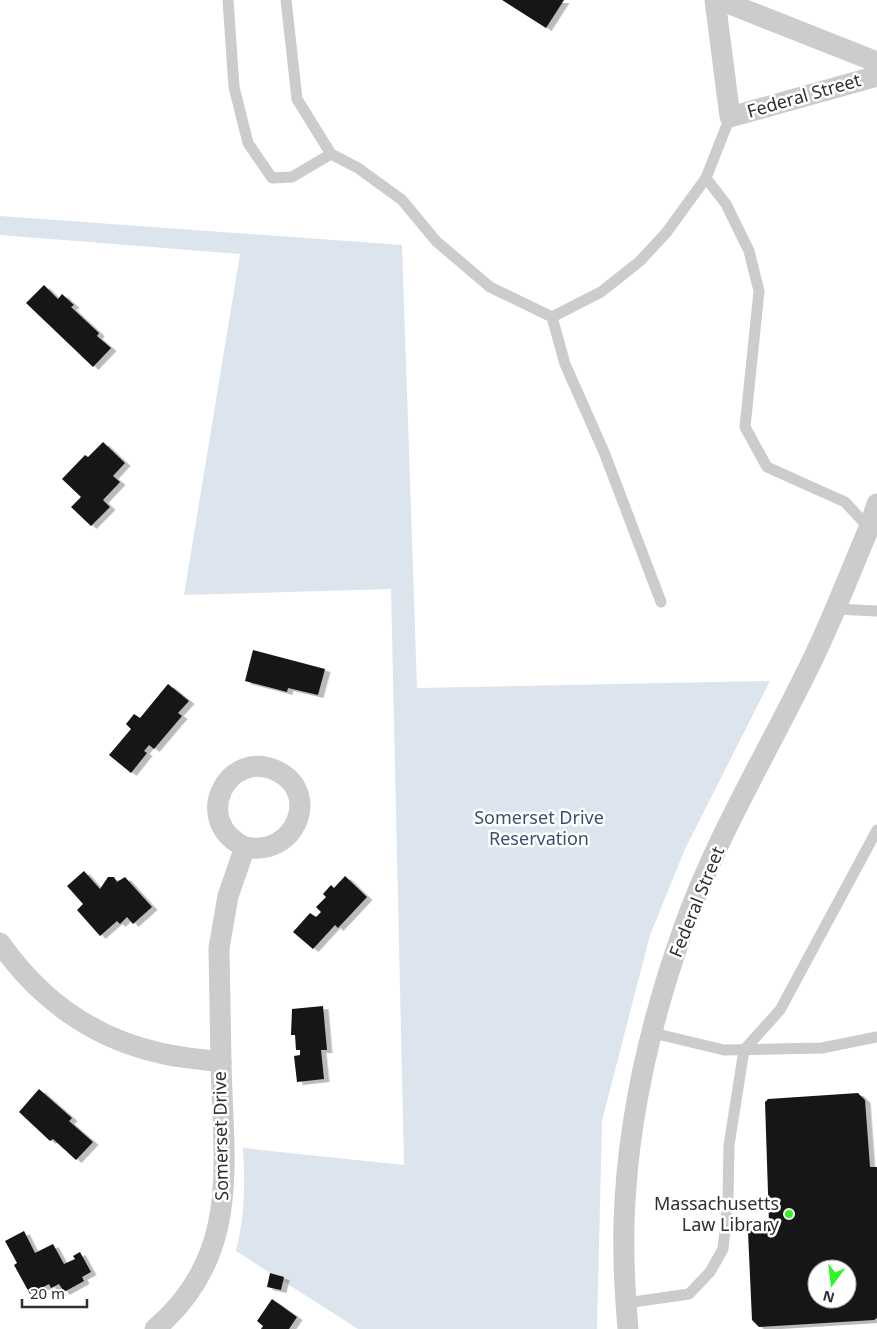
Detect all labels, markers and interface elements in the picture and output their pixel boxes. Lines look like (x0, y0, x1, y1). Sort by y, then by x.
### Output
street label: Federal Street (744, 67, 864, 123)
park label: Somerset Drive Reservation (474, 805, 604, 850)
street label: Federal Street (663, 842, 729, 961)
street label: Somerset Drive (207, 1071, 233, 1201)
place label: Massachusetts Law Library (654, 1191, 780, 1236)
marker: Massachusetts Law Library (783, 1208, 795, 1220)
north arrow (807, 1259, 857, 1309)
scale bar (22, 1276, 88, 1308)
text: 20 m (30, 1283, 65, 1303)
text: N (821, 1286, 836, 1308)

